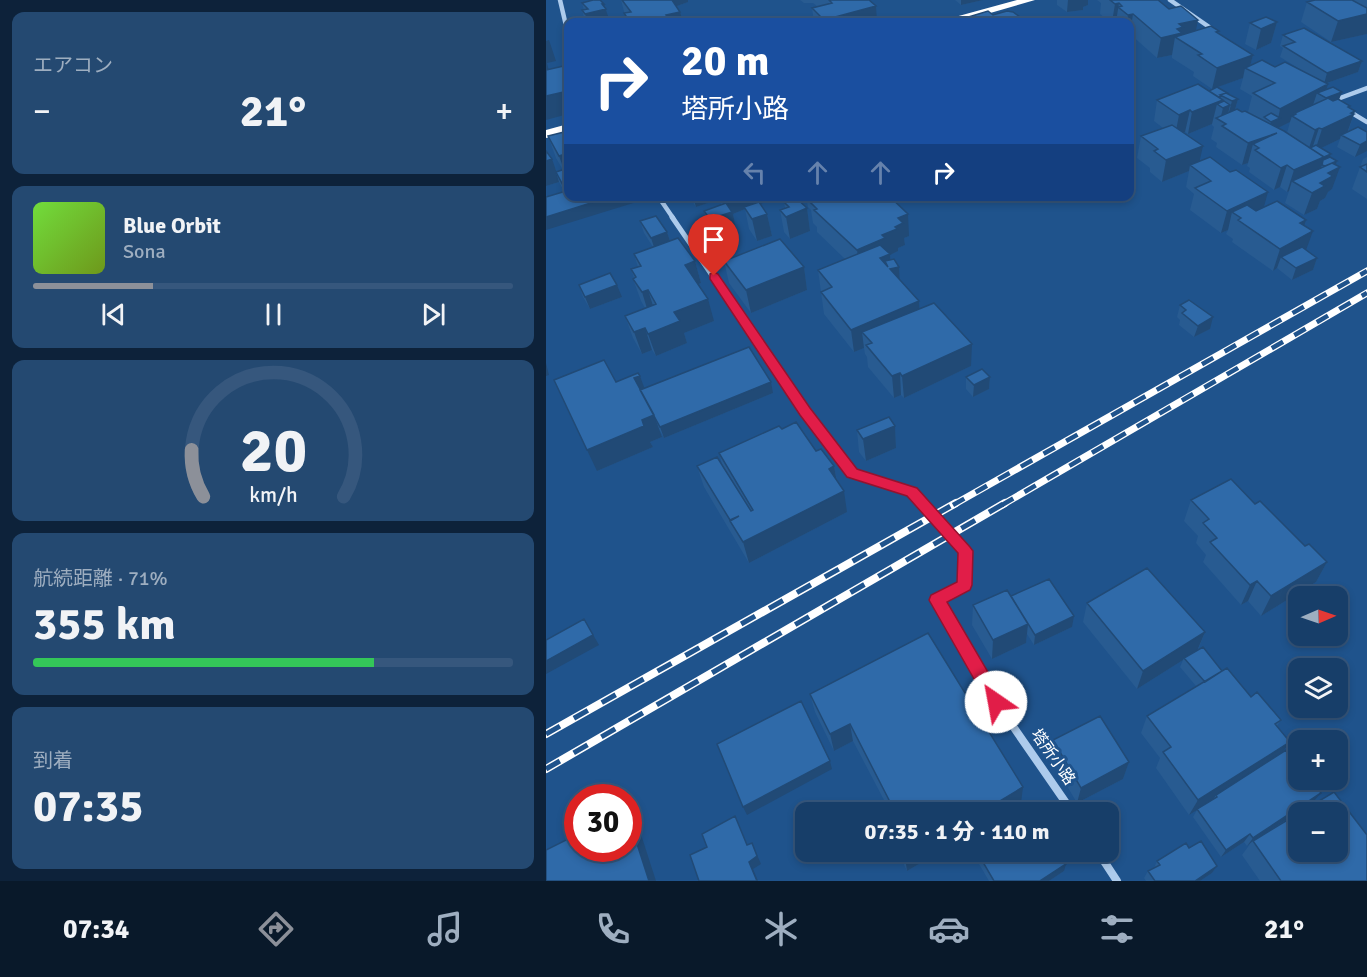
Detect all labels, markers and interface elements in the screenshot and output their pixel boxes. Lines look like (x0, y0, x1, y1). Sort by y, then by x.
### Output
text: 20 m (681, 36, 770, 87)
icon: right (582, 42, 660, 120)
text: エアコン (33, 53, 113, 78)
text: 21° (240, 84, 306, 139)
text: − (33, 91, 51, 132)
text: + (495, 91, 513, 132)
text: 塔所小路 (681, 93, 789, 126)
icon: left (738, 156, 771, 189)
icon: ahead (801, 156, 834, 189)
icon: ahead (864, 156, 897, 189)
icon: right (927, 156, 960, 189)
text: Blue Orbit (123, 212, 221, 239)
pin (688, 214, 739, 276)
icon: arrive (697, 223, 730, 256)
text: Sona (123, 239, 166, 264)
icon: previous (97, 298, 130, 331)
icon: pause (257, 298, 290, 331)
icon: next (417, 298, 450, 331)
text: 20 (239, 413, 307, 490)
text: km/h (249, 483, 297, 509)
text: 航続距離 · 71% (33, 566, 168, 591)
north arrow (1288, 586, 1348, 646)
map controls (1288, 586, 1348, 862)
text: 355 km (33, 597, 176, 652)
button: layers (1288, 658, 1348, 718)
position arrow (964, 670, 1028, 734)
street label: 塔所小路 (1026, 725, 1080, 789)
button: + (1288, 730, 1348, 790)
text: 到着 (33, 748, 73, 773)
text: 07:35 (33, 779, 143, 834)
speed limit sign: 30 (564, 784, 642, 862)
button: − (1288, 802, 1348, 862)
text: 07:35 · 1 分 · 110 m (865, 818, 1049, 845)
icon: directions (255, 908, 297, 950)
icon: music (424, 908, 466, 950)
icon: phone (592, 908, 634, 950)
icon: climate (760, 908, 802, 950)
icon: car (928, 908, 970, 950)
icon: filters (1096, 908, 1138, 950)
text: 07:34 (63, 913, 129, 946)
text: 21° (1264, 913, 1304, 946)

